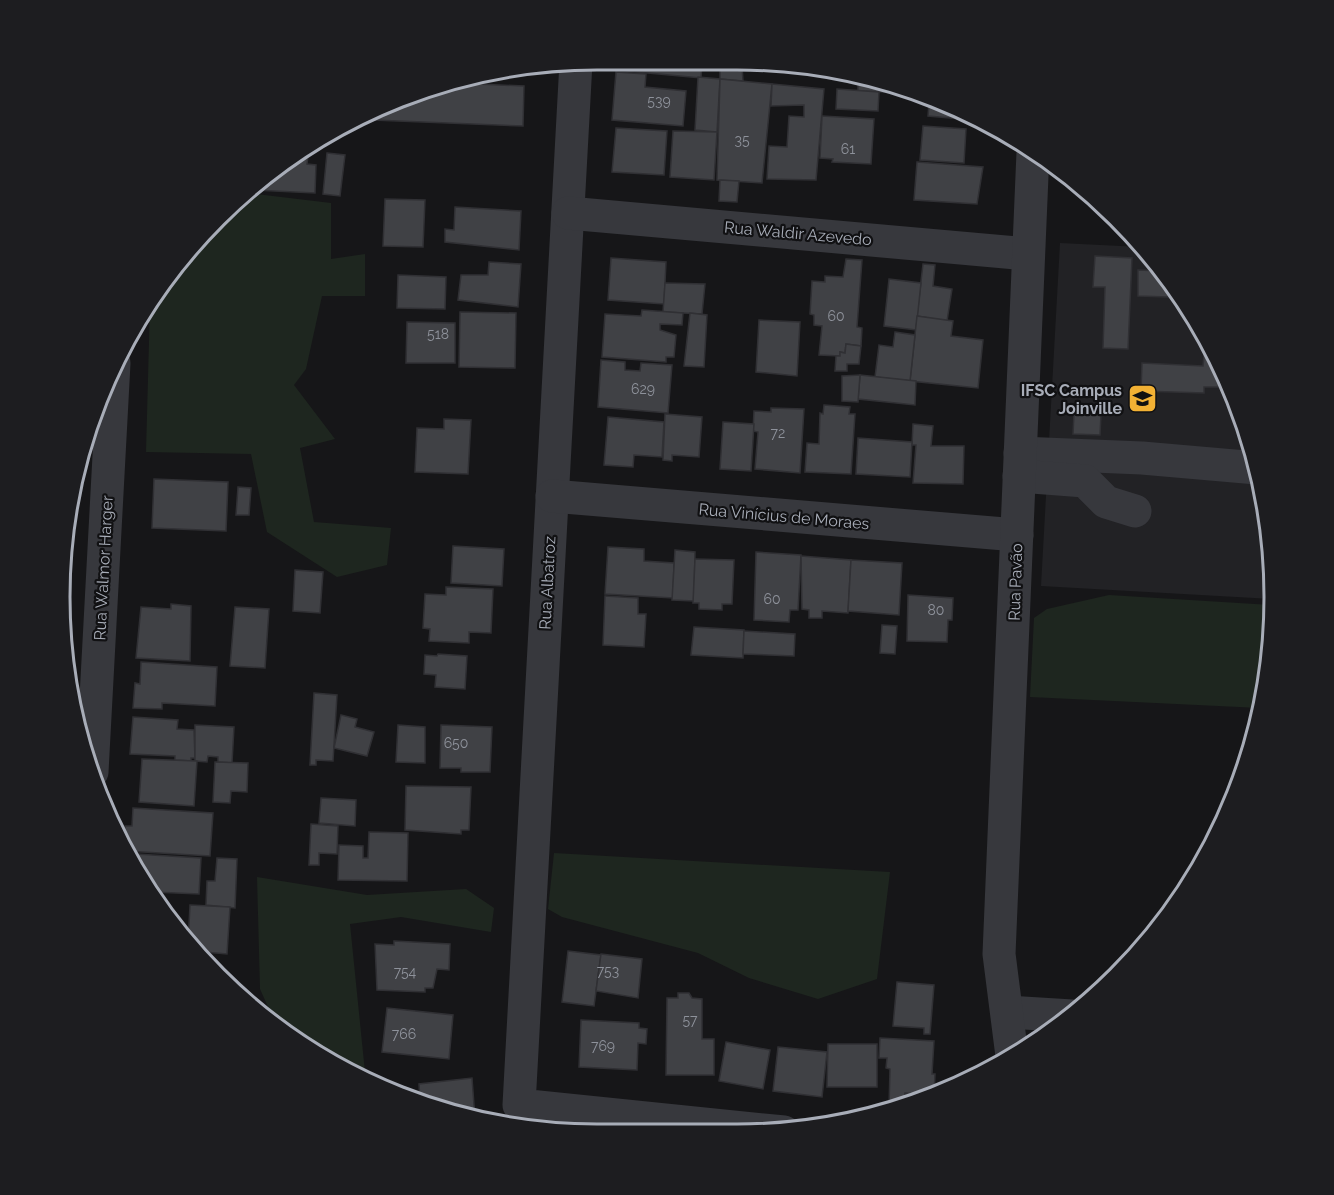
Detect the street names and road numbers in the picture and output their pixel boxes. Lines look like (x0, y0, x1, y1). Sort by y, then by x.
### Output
street label: Rua Waldir Azevedo (723, 218, 873, 249)
street label: Rua Walmor Harger (90, 495, 117, 641)
street label: Rua Vinícius de Moraes (698, 500, 870, 533)
street label: Rua Albatroz (536, 536, 559, 630)
street label: Rua Pavão (1005, 543, 1026, 621)

